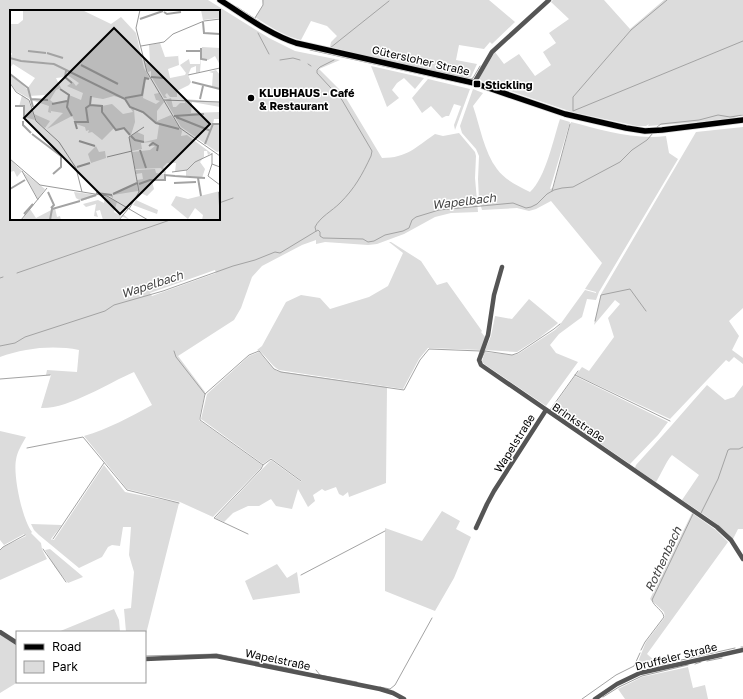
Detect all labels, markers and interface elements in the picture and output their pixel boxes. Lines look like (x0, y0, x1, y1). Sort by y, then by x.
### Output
inset map (10, 10, 220, 220)
street label: Gütersloher Straße (371, 42, 471, 78)
place label: Stickling (485, 78, 533, 91)
marker: Stickling (472, 79, 482, 89)
place label: KLUBHAUS - Café & Restaurant (259, 86, 355, 112)
marker: KLUBHAUS - Café & Restaurant (246, 93, 256, 103)
water label: Wapelbach (431, 190, 497, 212)
water label: Wapelbach (119, 267, 185, 301)
street label: Brinkstraße (550, 400, 608, 444)
street label: Wapelstraße (491, 411, 537, 475)
water label: Rothenbach (641, 524, 685, 594)
legend (16, 631, 146, 683)
text: Road (52, 639, 81, 654)
street label: Druffeler Straße (634, 640, 718, 672)
street label: Wapelstraße (244, 646, 312, 672)
text: Park (52, 659, 78, 674)

